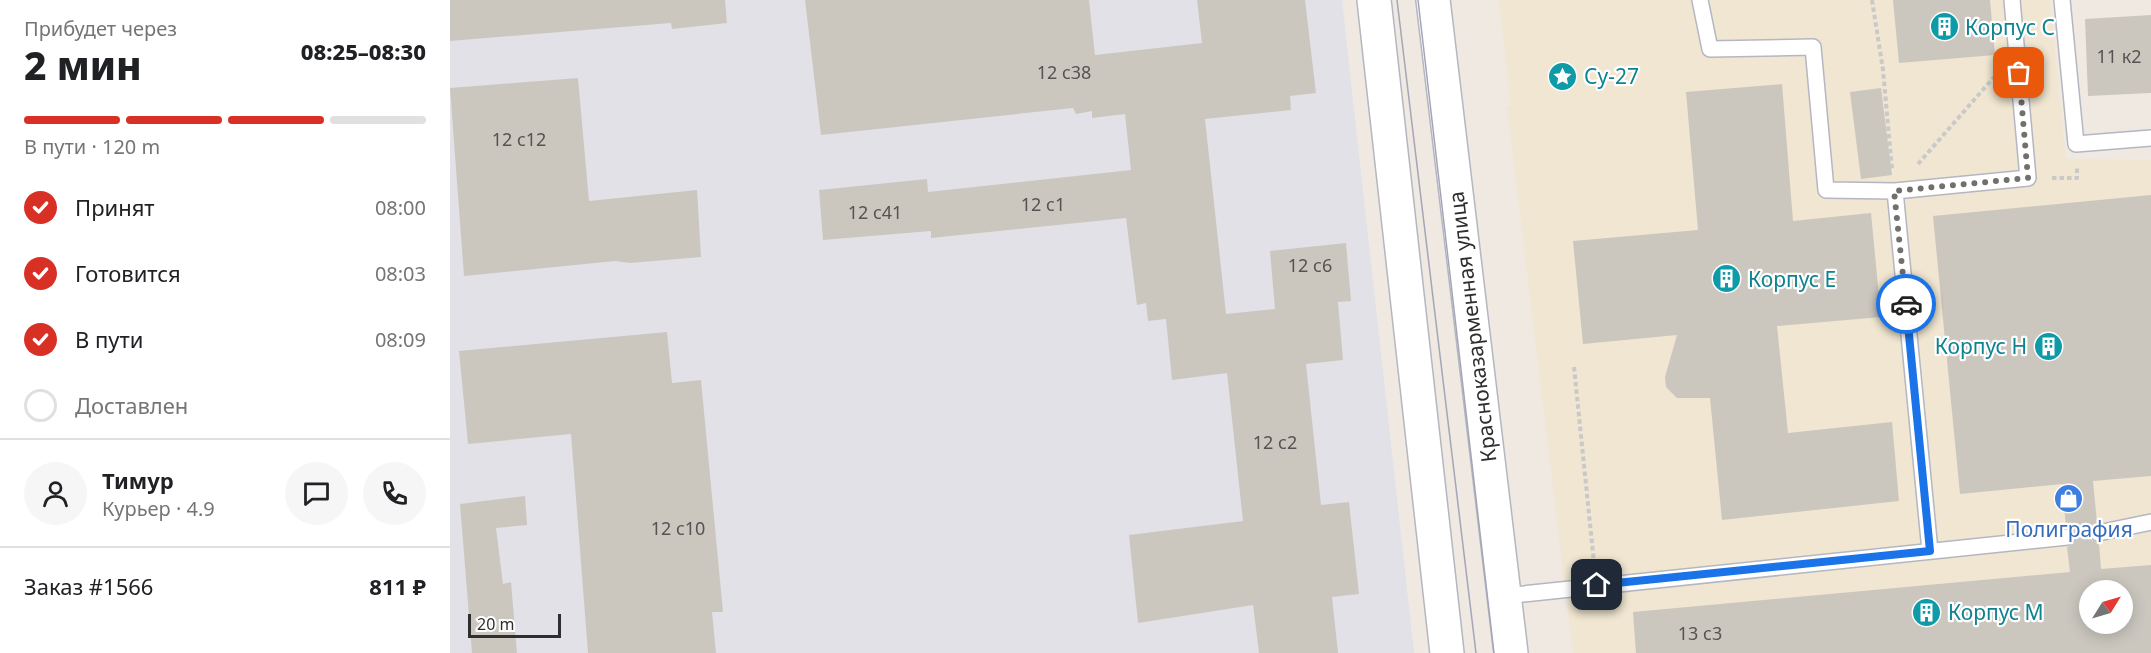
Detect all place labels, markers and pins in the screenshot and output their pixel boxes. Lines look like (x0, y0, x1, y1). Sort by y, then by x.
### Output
building icon: Корпус С (1928, 11, 1960, 43)
place label: Корпус С (1965, 13, 2055, 41)
pin (1993, 47, 2044, 98)
place icon: Су-27 (1547, 60, 1579, 92)
place label: Су-27 (1584, 62, 1639, 90)
building icon: Корпус Е (1711, 263, 1743, 295)
place label: Корпус Е (1748, 265, 1836, 293)
building icon: Корпус Н (2032, 330, 2064, 362)
place label: Корпус Н (1935, 332, 2027, 360)
shop icon: Полиграфия (2053, 482, 2085, 514)
place label: Полиграфия (2005, 515, 2133, 543)
pin (1571, 559, 1622, 610)
building icon: Корпус М (1911, 596, 1943, 628)
place label: Корпус М (1948, 598, 2044, 626)

